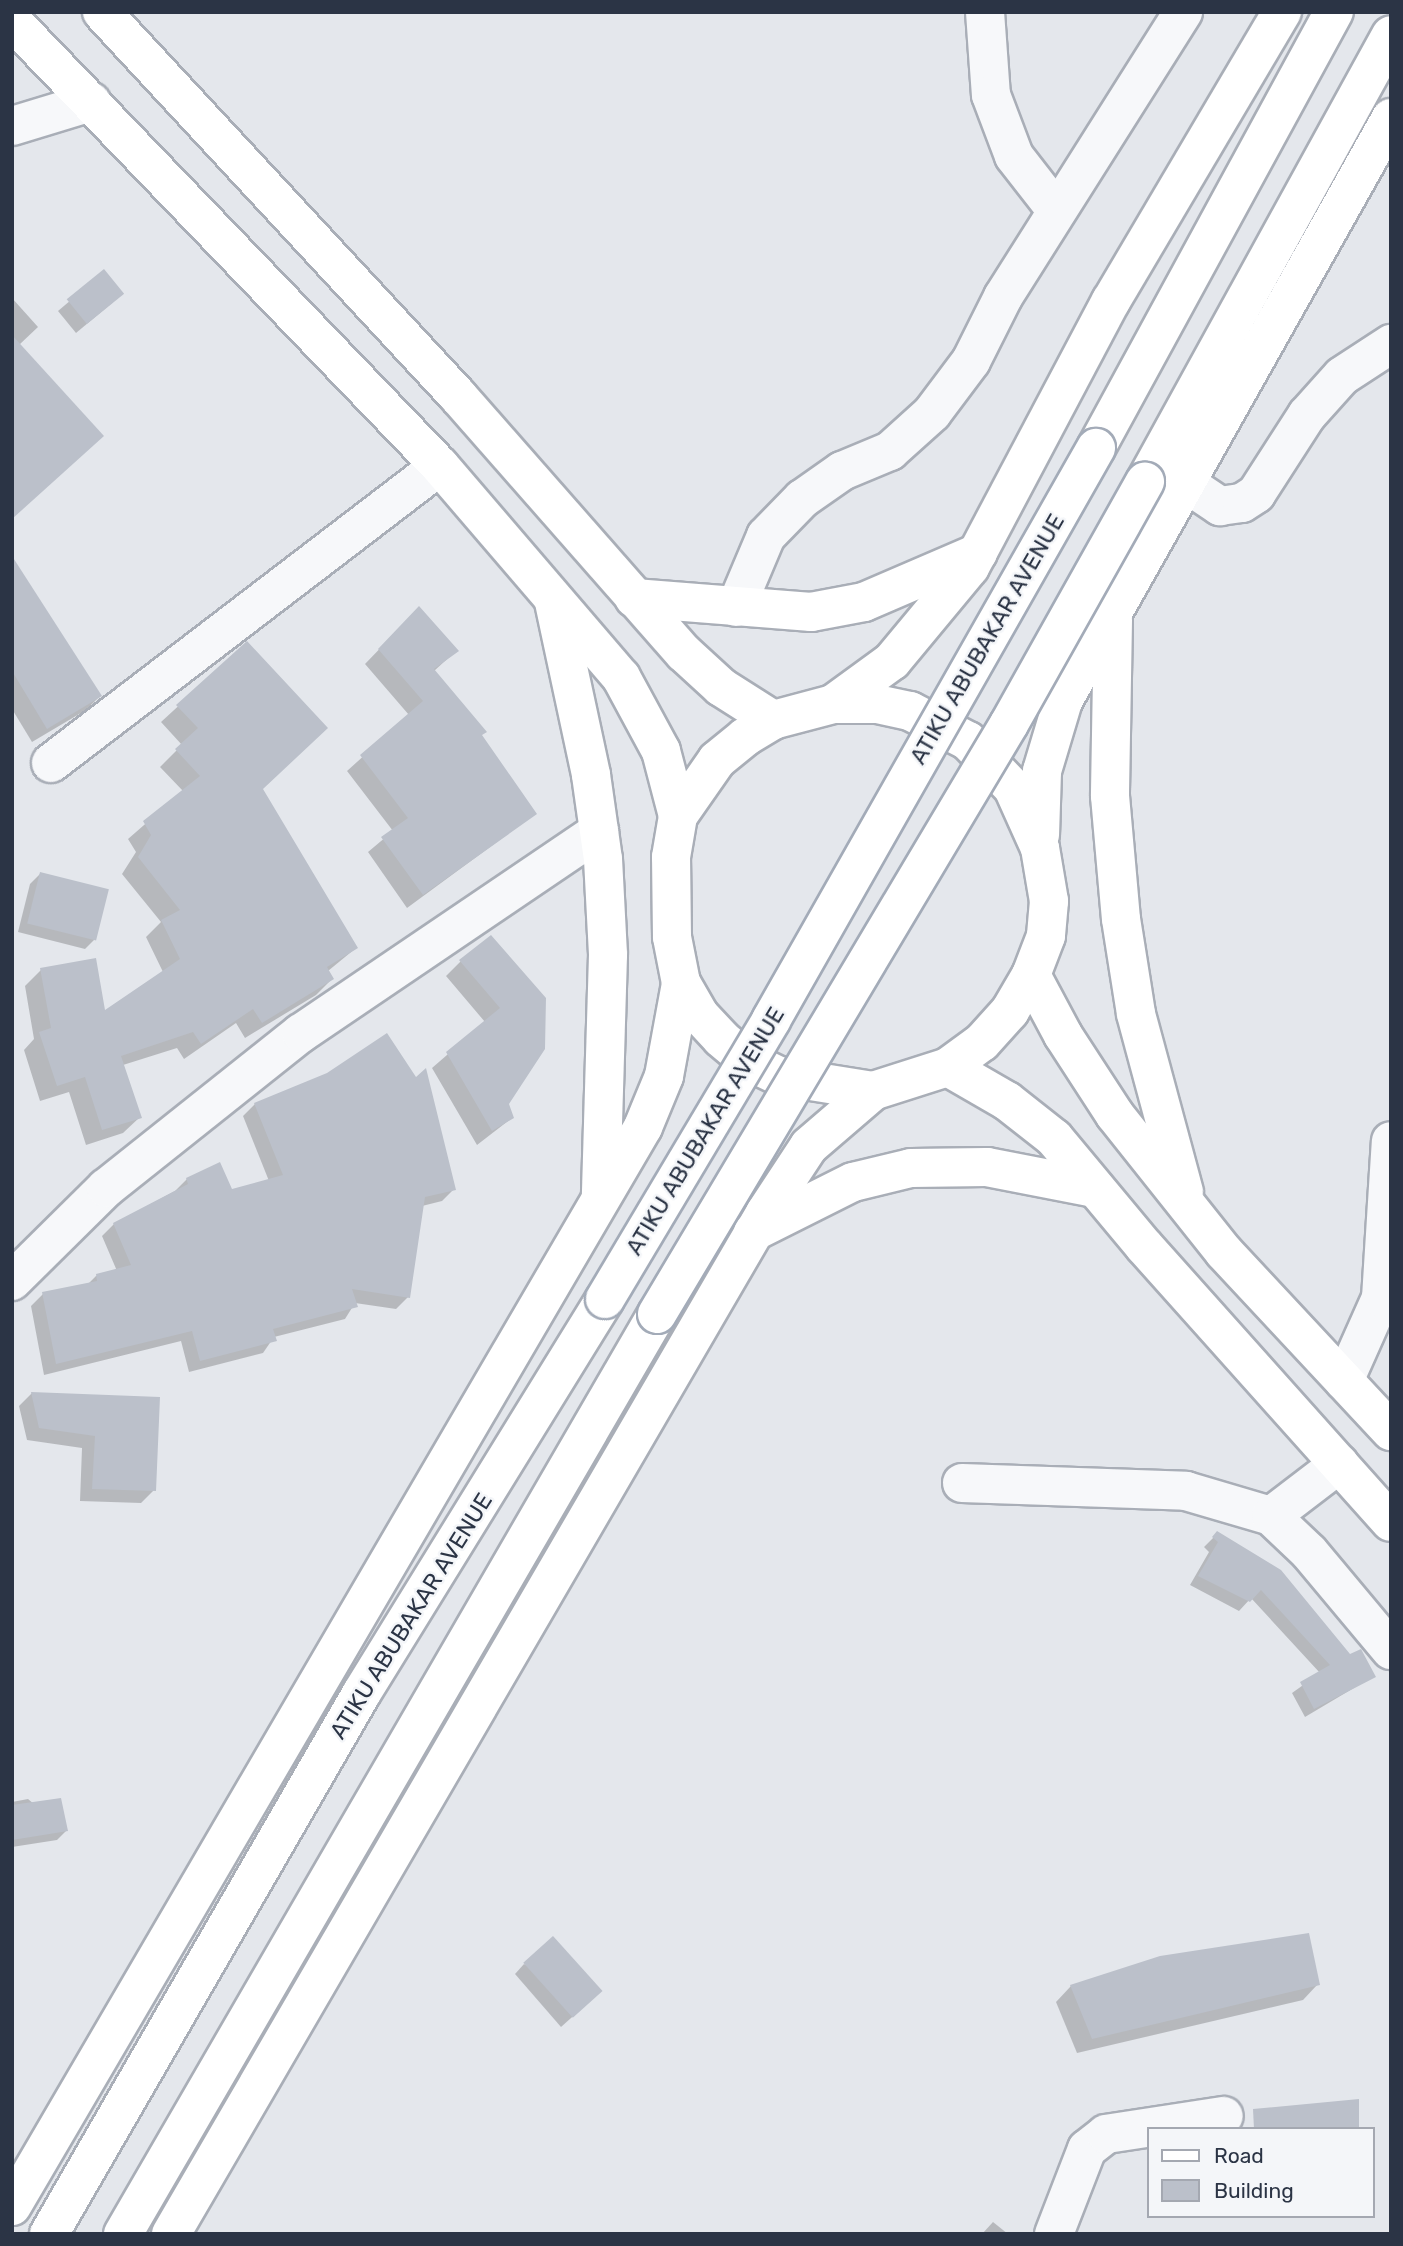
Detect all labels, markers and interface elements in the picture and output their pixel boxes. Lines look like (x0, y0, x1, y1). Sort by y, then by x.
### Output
street label: ATIKU ABUBAKAR AVENUE (904, 508, 1070, 770)
street label: ATIKU ABUBAKAR AVENUE (620, 1001, 790, 1261)
street label: ATIKU ABUBAKAR AVENUE (324, 1488, 498, 1744)
legend (1148, 2127, 1375, 2218)
text: Road (1214, 2143, 1264, 2168)
text: Building (1214, 2178, 1294, 2203)

